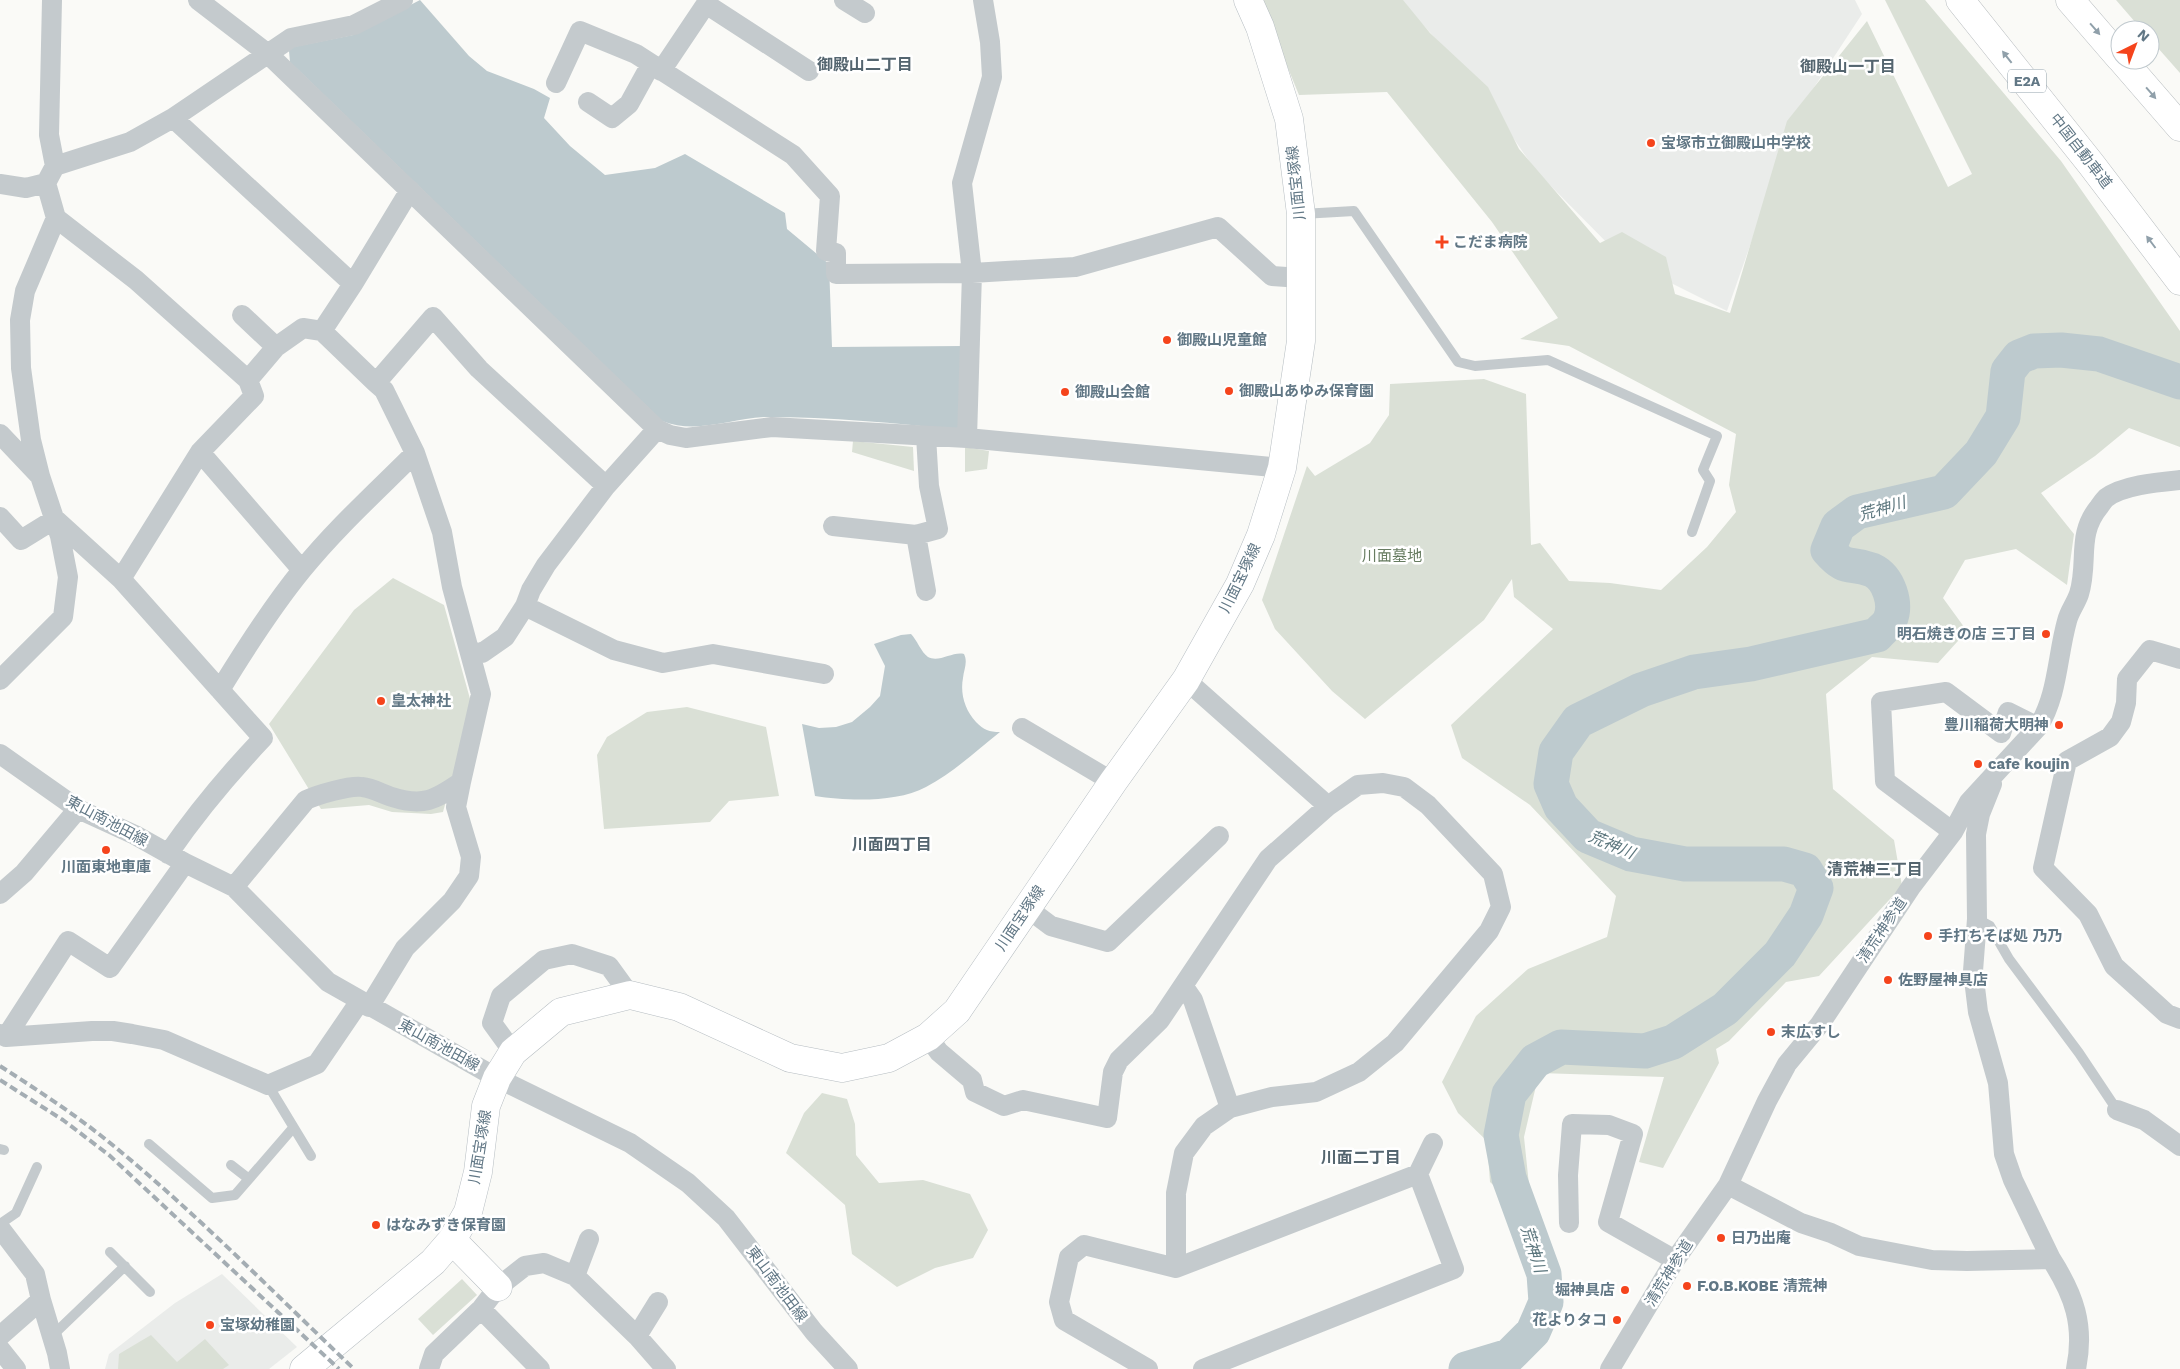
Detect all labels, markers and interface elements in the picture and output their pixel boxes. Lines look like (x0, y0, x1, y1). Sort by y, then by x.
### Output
north arrow (2110, 20, 2160, 70)
one-way arrow (2089, 22, 2101, 34)
text: N (2134, 26, 2153, 45)
one-way arrow (2002, 51, 2013, 64)
district label: 御殿山二丁目 (817, 55, 913, 74)
district label: 御殿山一丁目 (1800, 57, 1896, 76)
road number: E2A (2008, 70, 2046, 92)
one-way arrow (2145, 87, 2157, 99)
street label: 中国自動車道 (2046, 110, 2116, 192)
place label: 宝塚市立御殿山中学校 (1661, 134, 1811, 152)
marker: 宝塚市立御殿山中学校 (1645, 137, 1657, 149)
street label: 川面宝塚線 (1283, 145, 1309, 221)
place label: こだま病院 (1453, 233, 1528, 251)
marker: こだま病院 (1435, 235, 1449, 249)
one-way arrow (2146, 235, 2156, 249)
place label: 御殿山児童館 (1177, 331, 1267, 349)
marker: 御殿山児童館 (1161, 334, 1173, 346)
place label: 御殿山あゆみ保育園 (1239, 382, 1374, 400)
place label: 御殿山会館 (1075, 383, 1150, 401)
marker: 御殿山あゆみ保育園 (1223, 385, 1235, 397)
marker: 御殿山会館 (1059, 386, 1071, 398)
water label: 荒神川 (1856, 492, 1910, 524)
street label: 川面宝塚線 (1215, 540, 1265, 616)
park label: 川面墓地 (1362, 547, 1422, 565)
place label: 明石焼きの店 三丁目 (1897, 625, 2036, 643)
marker: 明石焼きの店 三丁目 (2040, 628, 2052, 640)
place label: 皇太神社 (391, 692, 451, 710)
marker: 皇太神社 (375, 695, 387, 707)
place label: 豊川稲荷大明神 (1944, 716, 2049, 734)
marker: 豊川稲荷大明神 (2053, 719, 2065, 731)
place label: cafe koujin (1988, 755, 2070, 773)
marker: cafe koujin (1972, 758, 1984, 770)
street label: 東山南池田線 (63, 792, 151, 850)
water label: 荒神川 (1586, 826, 1639, 863)
district label: 川面四丁目 (852, 835, 932, 854)
marker: 川面東地車庫 (100, 844, 112, 856)
place label: 川面東地車庫 (61, 858, 151, 876)
district label: 清荒神三丁目 (1827, 860, 1923, 879)
street label: 川面宝塚線 (992, 882, 1048, 954)
street label: 清荒神参道 (1854, 894, 1910, 966)
place label: 手打ちそば処 乃乃 (1938, 927, 2062, 945)
marker: 手打ちそば処 乃乃 (1922, 930, 1934, 942)
place label: 佐野屋神具店 (1898, 971, 1988, 989)
marker: 佐野屋神具店 (1882, 974, 1894, 986)
street label: 東山南池田線 (395, 1015, 483, 1075)
place label: 末広すし (1781, 1023, 1841, 1041)
marker: 末広すし (1765, 1026, 1777, 1038)
street label: 川面宝塚線 (465, 1109, 495, 1185)
district label: 川面二丁目 (1321, 1148, 1401, 1167)
place label: はなみずき保育園 (386, 1216, 506, 1234)
marker: はなみずき保育園 (370, 1219, 382, 1231)
water label: 荒神川 (1517, 1223, 1551, 1277)
place label: 日乃出庵 (1731, 1229, 1791, 1247)
marker: 日乃出庵 (1715, 1232, 1727, 1244)
street label: 清荒神参道 (1641, 1236, 1697, 1310)
street label: 東山南池田線 (743, 1243, 811, 1325)
place label: F.O.B.KOBE 清荒神 (1697, 1277, 1828, 1295)
marker: F.O.B.KOBE 清荒神 (1681, 1280, 1693, 1292)
place label: 堀神具店 (1555, 1281, 1615, 1299)
marker: 堀神具店 (1619, 1284, 1631, 1296)
place label: 花よりタコ (1532, 1311, 1607, 1329)
marker: 花よりタコ (1611, 1314, 1623, 1326)
place label: 宝塚幼稚園 (220, 1316, 295, 1334)
marker: 宝塚幼稚園 (204, 1319, 216, 1331)

